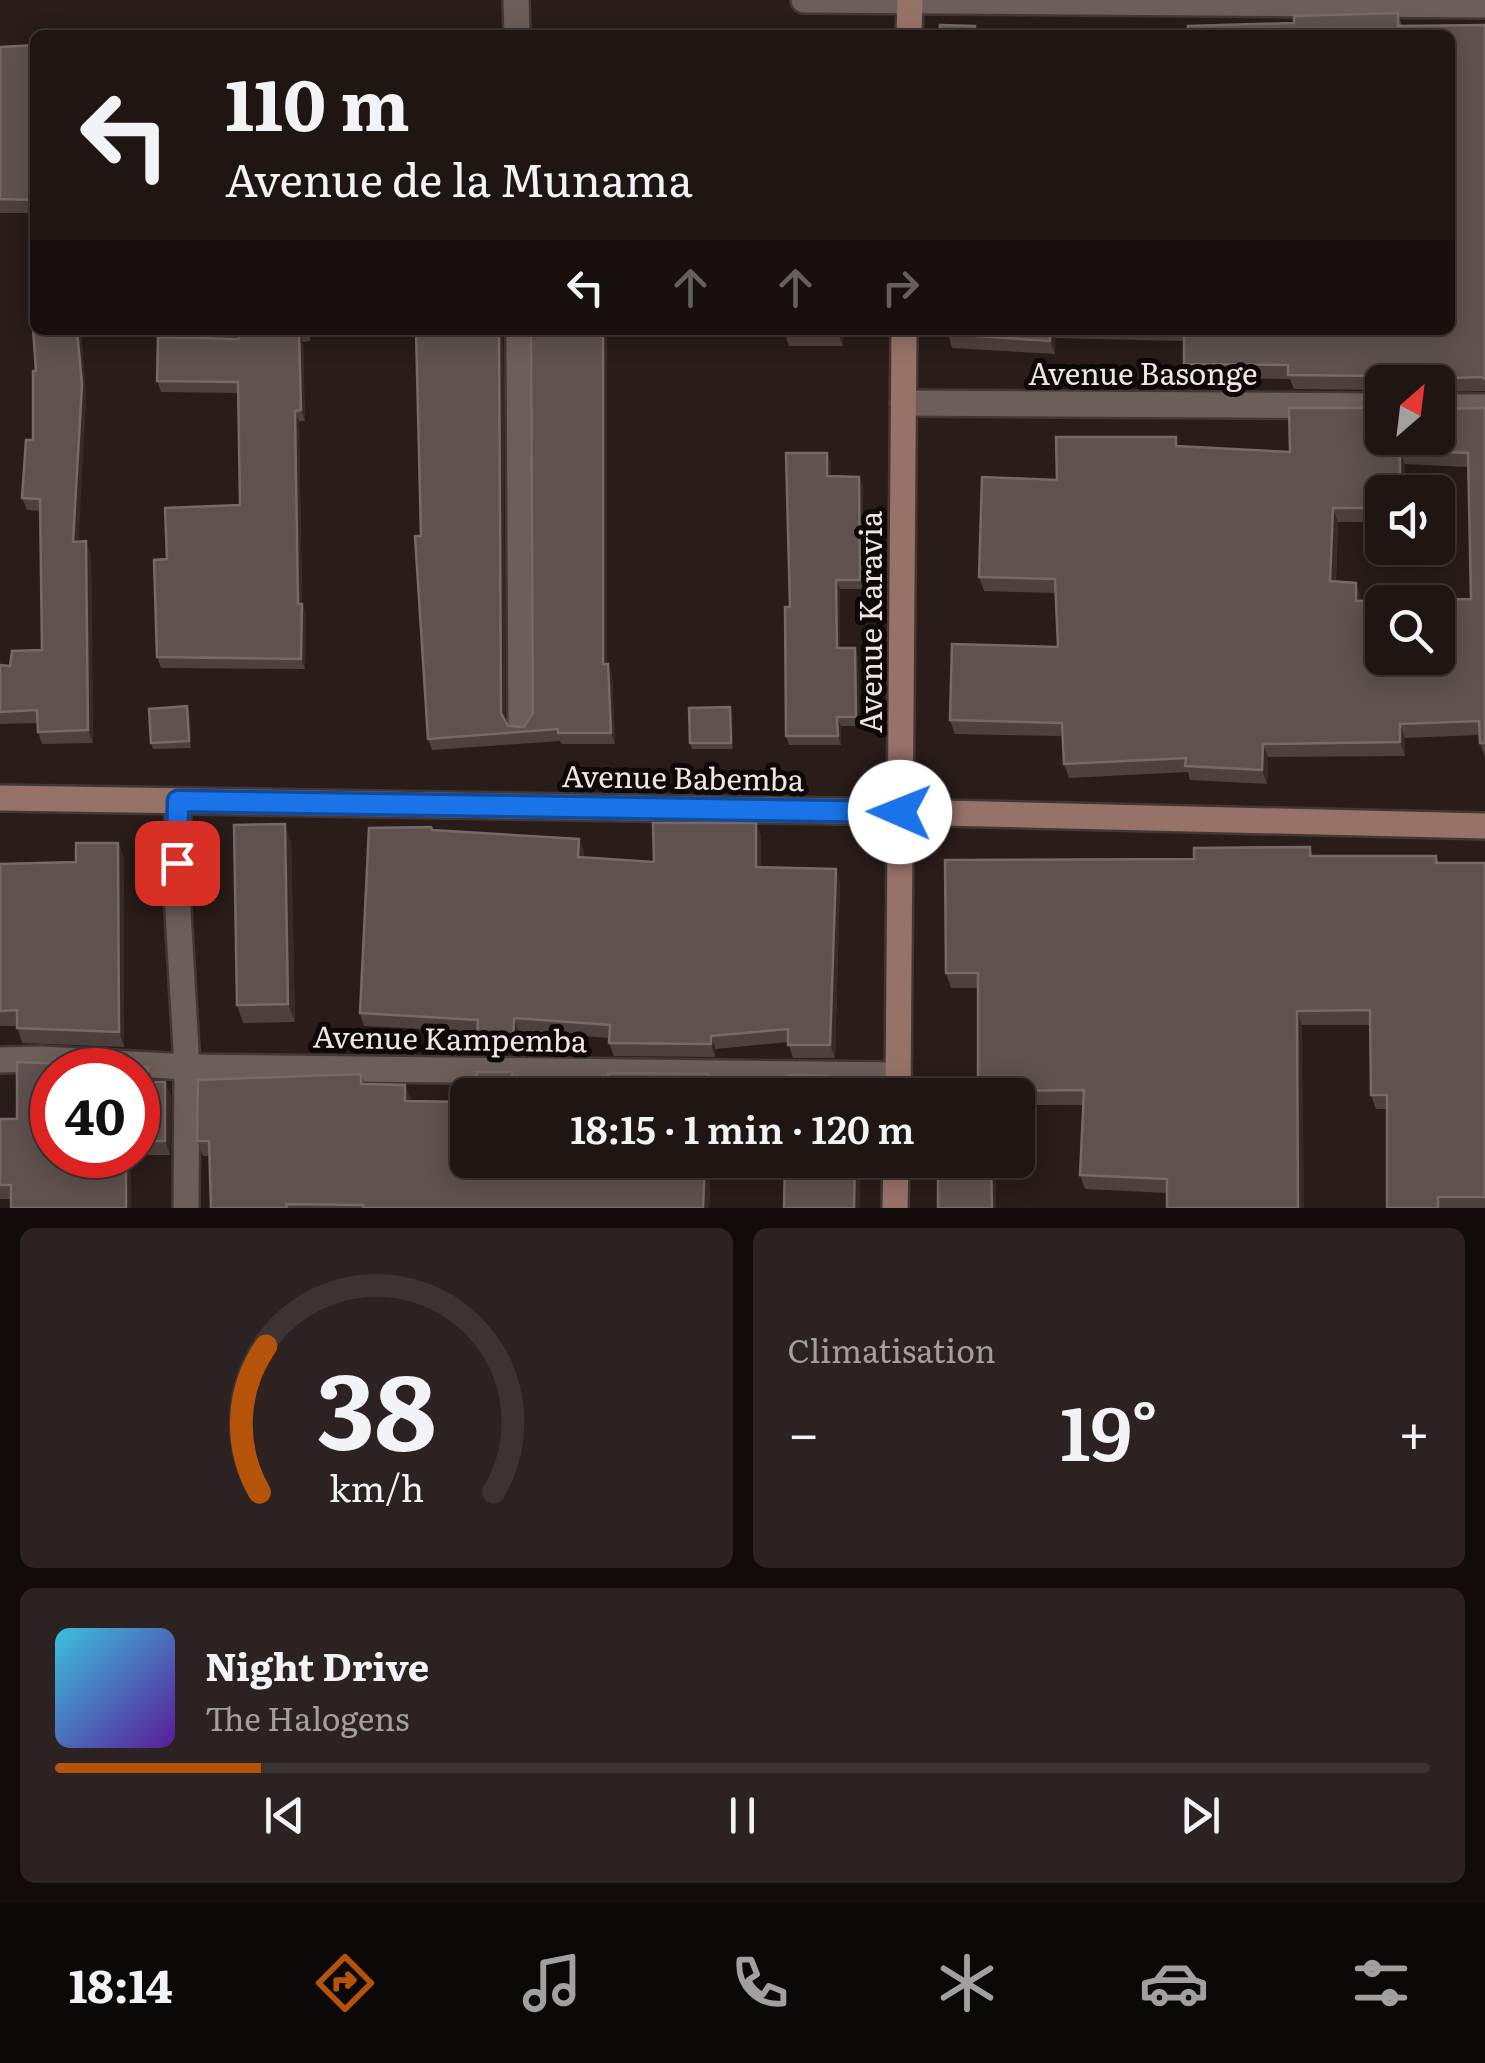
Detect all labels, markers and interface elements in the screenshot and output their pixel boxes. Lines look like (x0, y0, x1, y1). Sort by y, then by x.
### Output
text: 110 m (225, 49, 410, 153)
icon: left (60, 70, 190, 200)
text: Avenue de la Munama (225, 144, 693, 211)
icon: left (558, 260, 613, 315)
icon: ahead (663, 260, 718, 315)
icon: ahead (768, 260, 823, 315)
icon: right (873, 260, 928, 315)
street label: Avenue Basonge (1028, 350, 1258, 394)
north arrow (1365, 365, 1455, 455)
map controls (1365, 365, 1455, 675)
button: sound (1365, 475, 1455, 565)
street label: Avenue Karavia (847, 510, 891, 733)
button: search (1365, 585, 1455, 675)
street label: Avenue Babemba (561, 752, 805, 800)
position arrow (848, 760, 952, 864)
pin (135, 821, 220, 906)
icon: arrive (150, 836, 205, 891)
street label: Avenue Kampemba (312, 1013, 588, 1061)
speed limit sign: 40 (30, 1048, 160, 1178)
text: 18:15 · 1 min · 120 m (570, 1099, 915, 1156)
text: Climatisation (788, 1325, 996, 1373)
text: 38 (317, 1328, 436, 1482)
text: 19° (1060, 1373, 1158, 1484)
text: − (788, 1389, 820, 1471)
text: + (1398, 1389, 1430, 1471)
text: km/h (329, 1460, 424, 1513)
text: Night Drive (205, 1636, 429, 1693)
text: The Halogens (205, 1693, 409, 1741)
icon: previous (257, 1788, 312, 1843)
icon: pause (715, 1788, 770, 1843)
icon: next (1173, 1788, 1228, 1843)
icon: directions (310, 1948, 380, 2018)
icon: music (517, 1948, 587, 2018)
icon: phone (725, 1948, 795, 2018)
icon: climate (932, 1948, 1002, 2018)
icon: car (1139, 1948, 1209, 2018)
icon: filters (1346, 1948, 1416, 2018)
text: 18:14 (69, 1950, 173, 2017)

